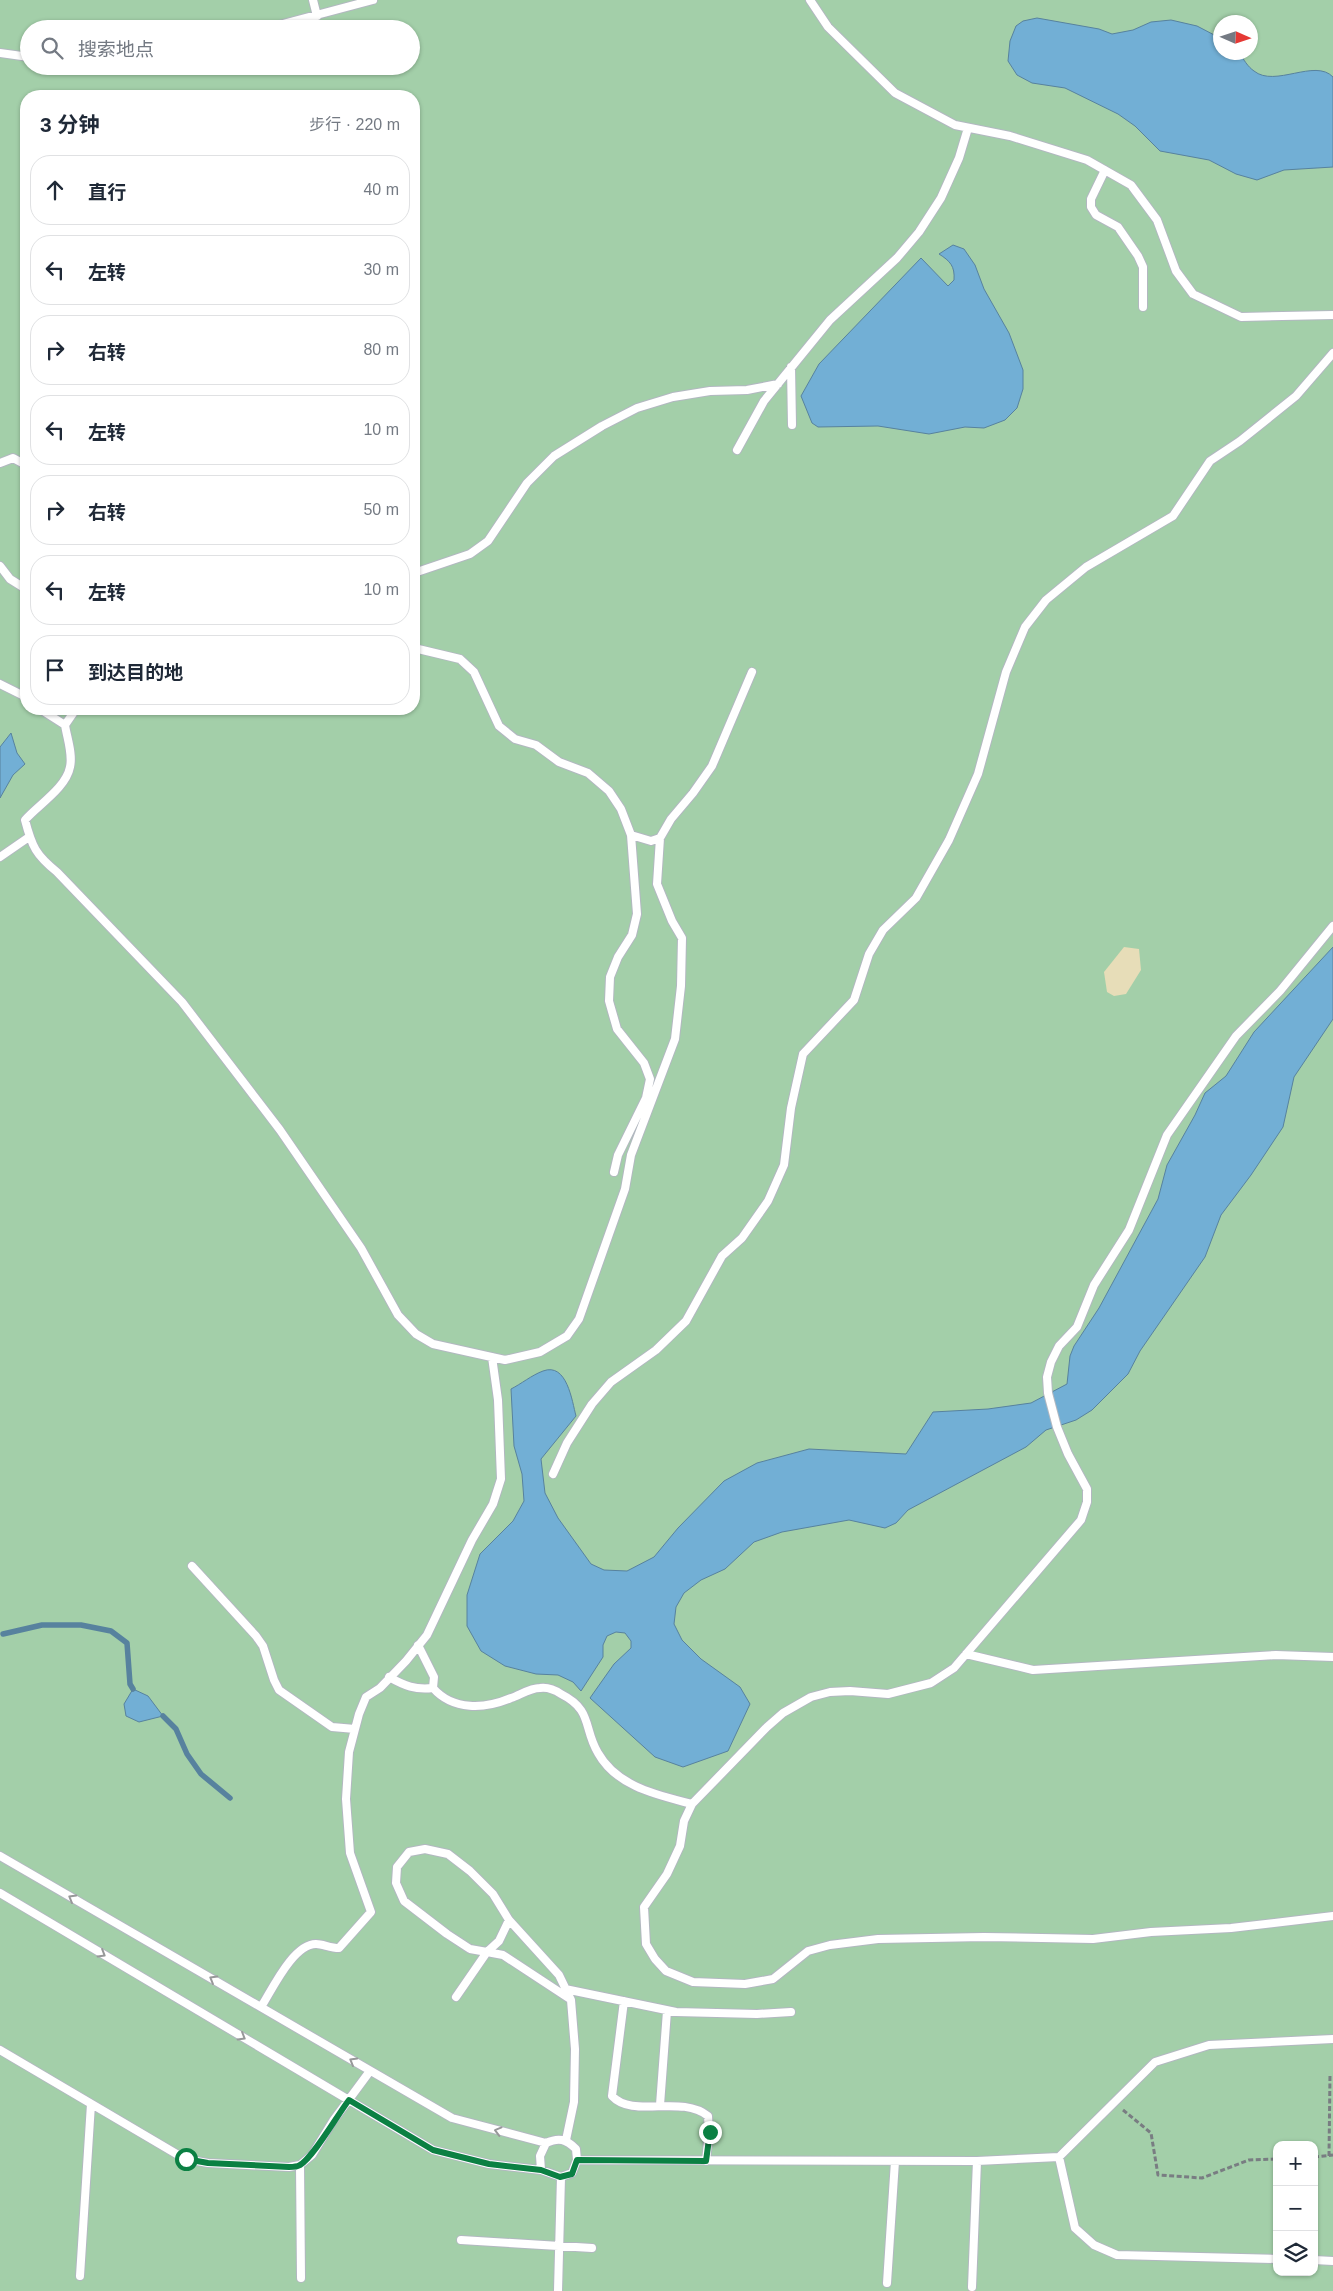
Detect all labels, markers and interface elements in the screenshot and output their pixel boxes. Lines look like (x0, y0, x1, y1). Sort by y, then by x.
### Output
north arrow (1213, 15, 1258, 60)
search box (20, 20, 420, 75)
icon: search (38, 34, 66, 62)
text: 搜索地点 (78, 39, 154, 60)
text: 3 分钟 (40, 113, 100, 136)
text: 步行 · 220 m (309, 116, 400, 133)
icon: ahead (41, 176, 69, 204)
text: 40 m (363, 181, 399, 198)
text: 直行 (88, 182, 126, 203)
icon: left (41, 256, 69, 284)
text: 30 m (363, 261, 399, 278)
text: 左转 (88, 262, 126, 283)
icon: right (41, 336, 69, 364)
text: 80 m (363, 341, 399, 358)
text: 右转 (88, 342, 126, 363)
icon: left (41, 416, 69, 444)
text: 10 m (363, 421, 399, 438)
text: 左转 (88, 422, 126, 443)
icon: right (41, 496, 69, 524)
text: 50 m (363, 501, 399, 518)
text: 右转 (88, 502, 126, 523)
icon: left (41, 576, 69, 604)
text: 10 m (363, 581, 399, 598)
text: 左转 (88, 582, 126, 603)
icon: arrive (41, 656, 69, 684)
text: 到达目的地 (88, 662, 183, 683)
one-way arrow (68, 1894, 77, 1904)
one-way arrow (97, 1947, 106, 1957)
one-way arrow (209, 1976, 218, 1986)
one-way arrow (237, 2030, 246, 2040)
one-way arrow (350, 2057, 359, 2067)
route end (699, 2121, 722, 2144)
one-way arrow (494, 2126, 503, 2137)
map controls (1273, 2141, 1318, 2276)
button: + (1273, 2141, 1318, 2186)
route start (175, 2148, 198, 2171)
button: − (1273, 2186, 1318, 2231)
button: layers (1273, 2231, 1318, 2276)

